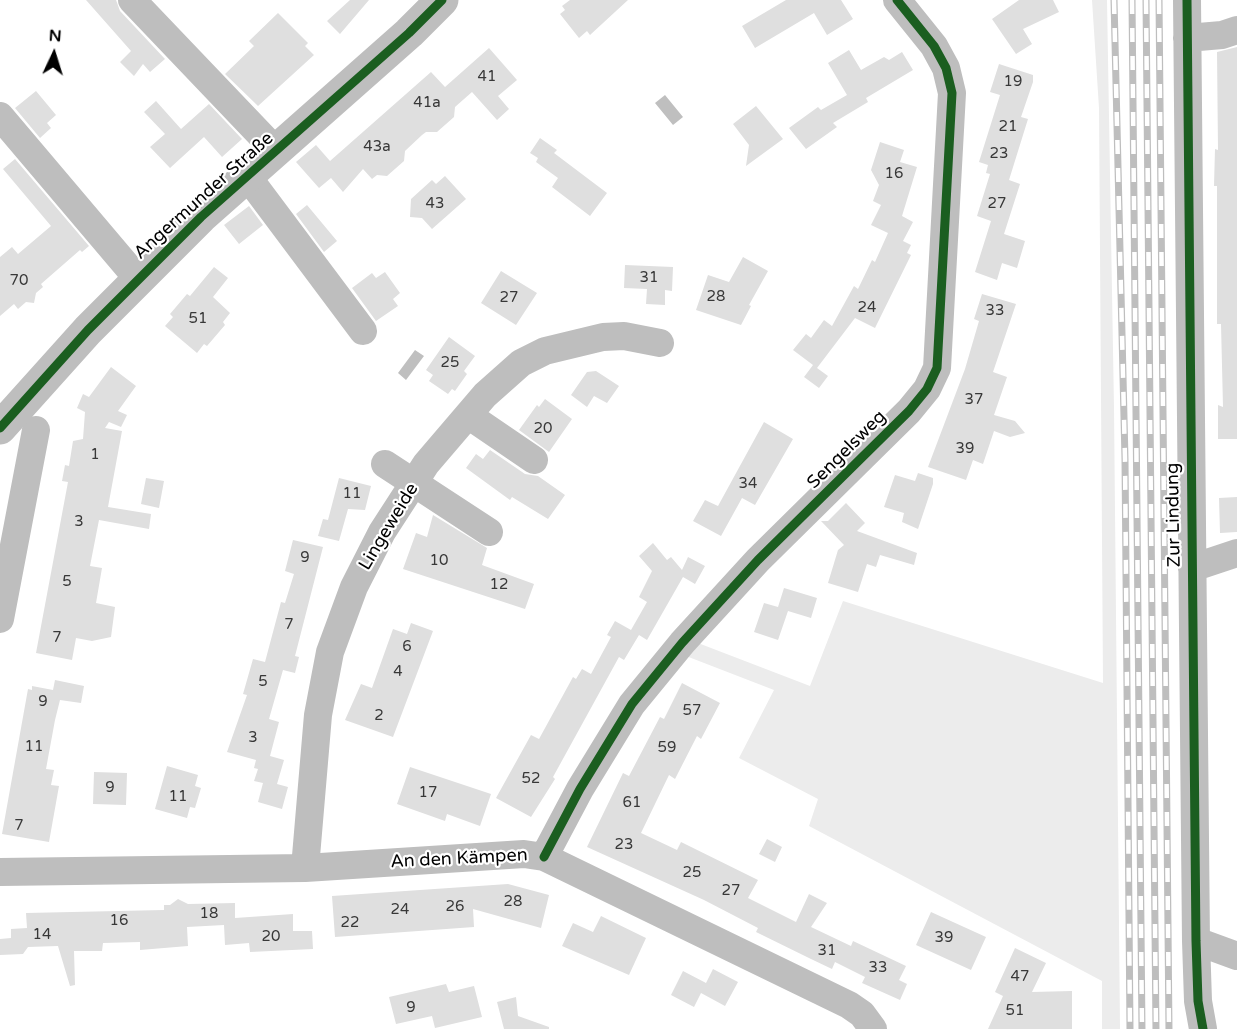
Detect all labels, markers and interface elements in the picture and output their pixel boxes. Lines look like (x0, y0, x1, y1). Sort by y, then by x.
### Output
north arrow (24, 24, 84, 84)
text: N (48, 26, 62, 46)
house number: 41 (478, 68, 496, 86)
house number: 19 (1004, 73, 1022, 91)
house number: 41a (413, 94, 441, 112)
house number: 21 (999, 118, 1017, 136)
street label: Angermunder Straße (130, 128, 278, 264)
house number: 43a (363, 138, 391, 156)
house number: 23 (990, 145, 1008, 163)
house number: 16 (885, 165, 903, 183)
house number: 43 (426, 195, 444, 213)
house number: 27 (988, 195, 1006, 213)
house number: 31 (640, 269, 658, 287)
house number: 70 (10, 272, 28, 290)
house number: 28 (707, 288, 725, 306)
house number: 27 (500, 289, 518, 307)
house number: 24 (858, 299, 876, 317)
house number: 33 (986, 302, 1004, 320)
house number: 51 (189, 310, 207, 328)
house number: 25 (441, 354, 459, 372)
house number: 37 (965, 391, 983, 409)
street label: Sengelsweg (803, 406, 891, 494)
house number: 20 (534, 420, 552, 438)
house number: 39 (956, 440, 974, 458)
house number: 1 (90, 446, 100, 464)
street label: Zur Lindung (1162, 463, 1186, 567)
house number: 34 (739, 475, 757, 493)
street label: Lingeweide (355, 480, 423, 574)
house number: 11 (343, 485, 361, 503)
house number: 3 (74, 513, 84, 531)
house number: 9 (300, 549, 310, 567)
house number: 10 (430, 552, 448, 570)
house number: 5 (62, 573, 72, 591)
house number: 12 (490, 576, 508, 594)
house number: 7 (284, 616, 294, 634)
house number: 7 (52, 629, 62, 647)
house number: 6 (402, 638, 412, 656)
house number: 4 (393, 663, 403, 681)
house number: 5 (258, 673, 268, 691)
house number: 9 (38, 693, 48, 711)
house number: 57 (683, 702, 701, 720)
house number: 2 (374, 707, 384, 725)
house number: 3 (248, 729, 258, 747)
house number: 11 (25, 738, 43, 756)
house number: 59 (658, 739, 676, 757)
house number: 52 (522, 770, 540, 788)
house number: 9 (105, 779, 115, 797)
house number: 17 (419, 784, 437, 802)
house number: 11 (169, 788, 187, 806)
house number: 61 (623, 794, 641, 812)
house number: 7 (14, 817, 24, 835)
house number: 23 (615, 836, 633, 854)
street label: An den Kämpen (390, 845, 528, 873)
house number: 25 (683, 864, 701, 882)
house number: 27 (722, 882, 740, 900)
house number: 28 (504, 893, 522, 911)
house number: 26 (446, 898, 464, 916)
house number: 24 (391, 901, 409, 919)
house number: 18 (200, 905, 218, 923)
house number: 16 (110, 912, 128, 930)
house number: 22 (341, 914, 359, 932)
house number: 14 (33, 926, 51, 944)
house number: 20 (262, 928, 280, 946)
house number: 39 (935, 929, 953, 947)
house number: 31 (818, 942, 836, 960)
house number: 33 (869, 959, 887, 977)
house number: 47 (1011, 968, 1029, 986)
house number: 9 (406, 999, 416, 1017)
house number: 51 (1006, 1002, 1024, 1020)

